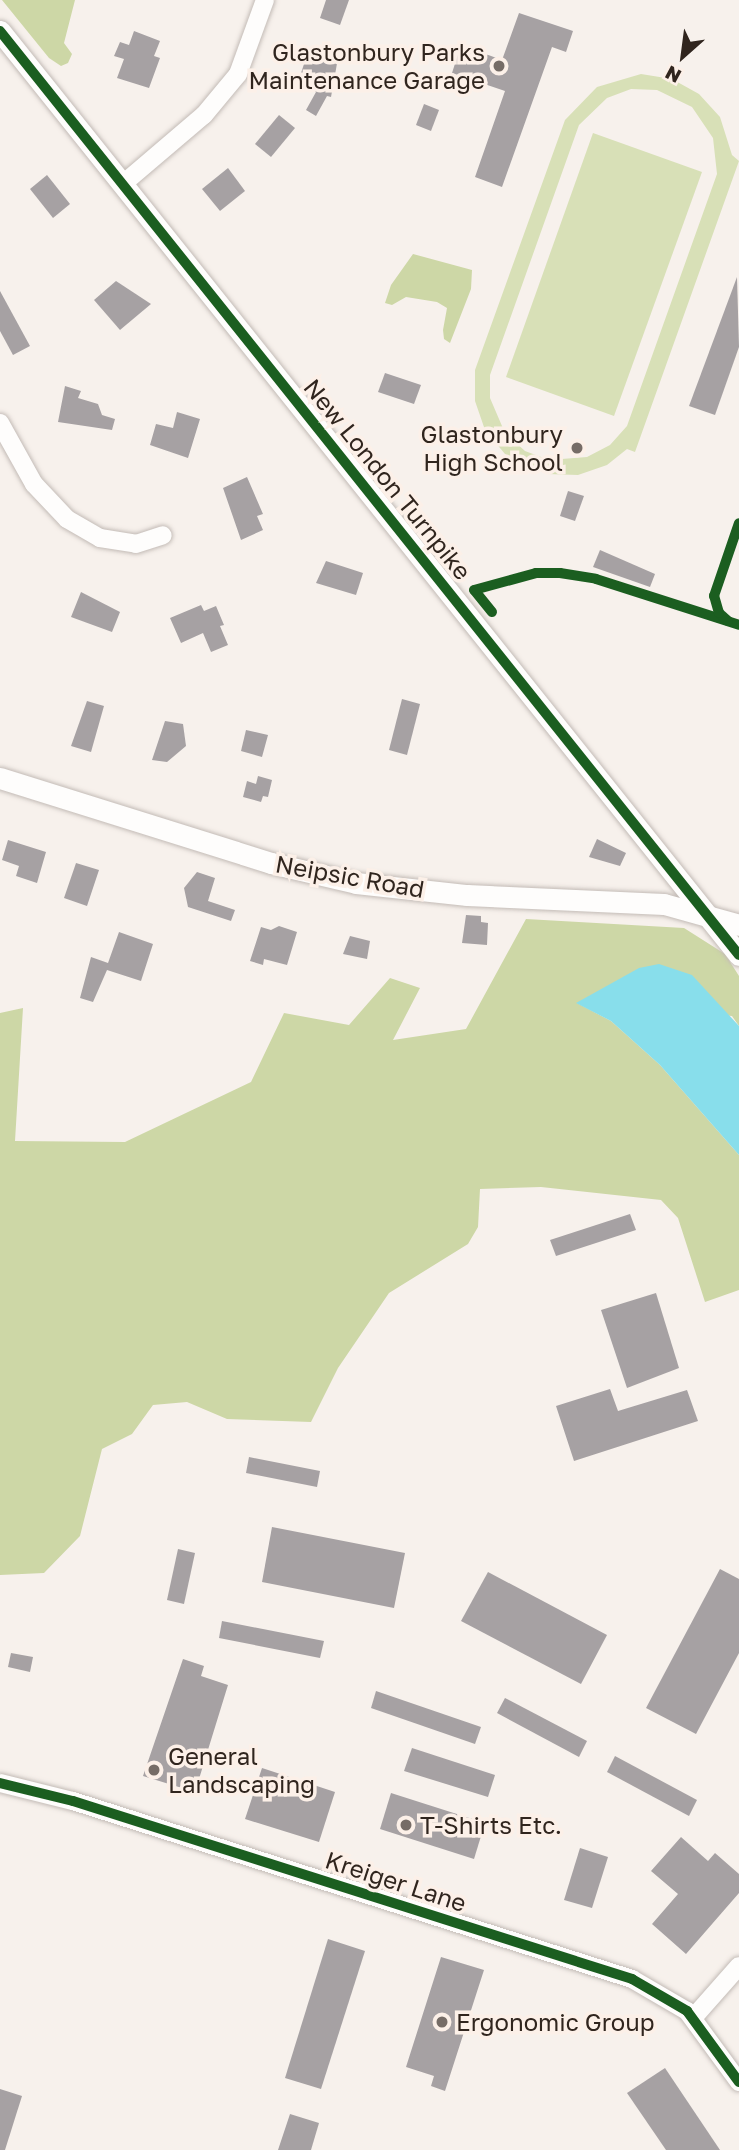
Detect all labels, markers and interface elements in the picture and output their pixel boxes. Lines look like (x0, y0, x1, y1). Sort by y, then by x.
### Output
north arrow (648, 21, 718, 91)
place label: Glastonbury Parks Maintenance Garage (248, 38, 485, 94)
marker: Glastonbury Parks Maintenance Garage (491, 58, 507, 74)
text: N (661, 61, 685, 89)
street label: New London Turnpike (298, 373, 478, 585)
place label: Glastonbury High School (421, 420, 563, 476)
marker: Glastonbury High School (569, 440, 585, 456)
street label: Neipsic Road (273, 849, 427, 903)
place label: General Landscaping (168, 1742, 315, 1798)
marker: General Landscaping (146, 1762, 162, 1778)
place label: T-Shirts Etc. (420, 1811, 562, 1839)
marker: T-Shirts Etc. (398, 1817, 414, 1833)
street label: Kreiger Lane (322, 1845, 470, 1917)
place label: Ergonomic Group (456, 2008, 655, 2036)
marker: Ergonomic Group (434, 2014, 450, 2030)

